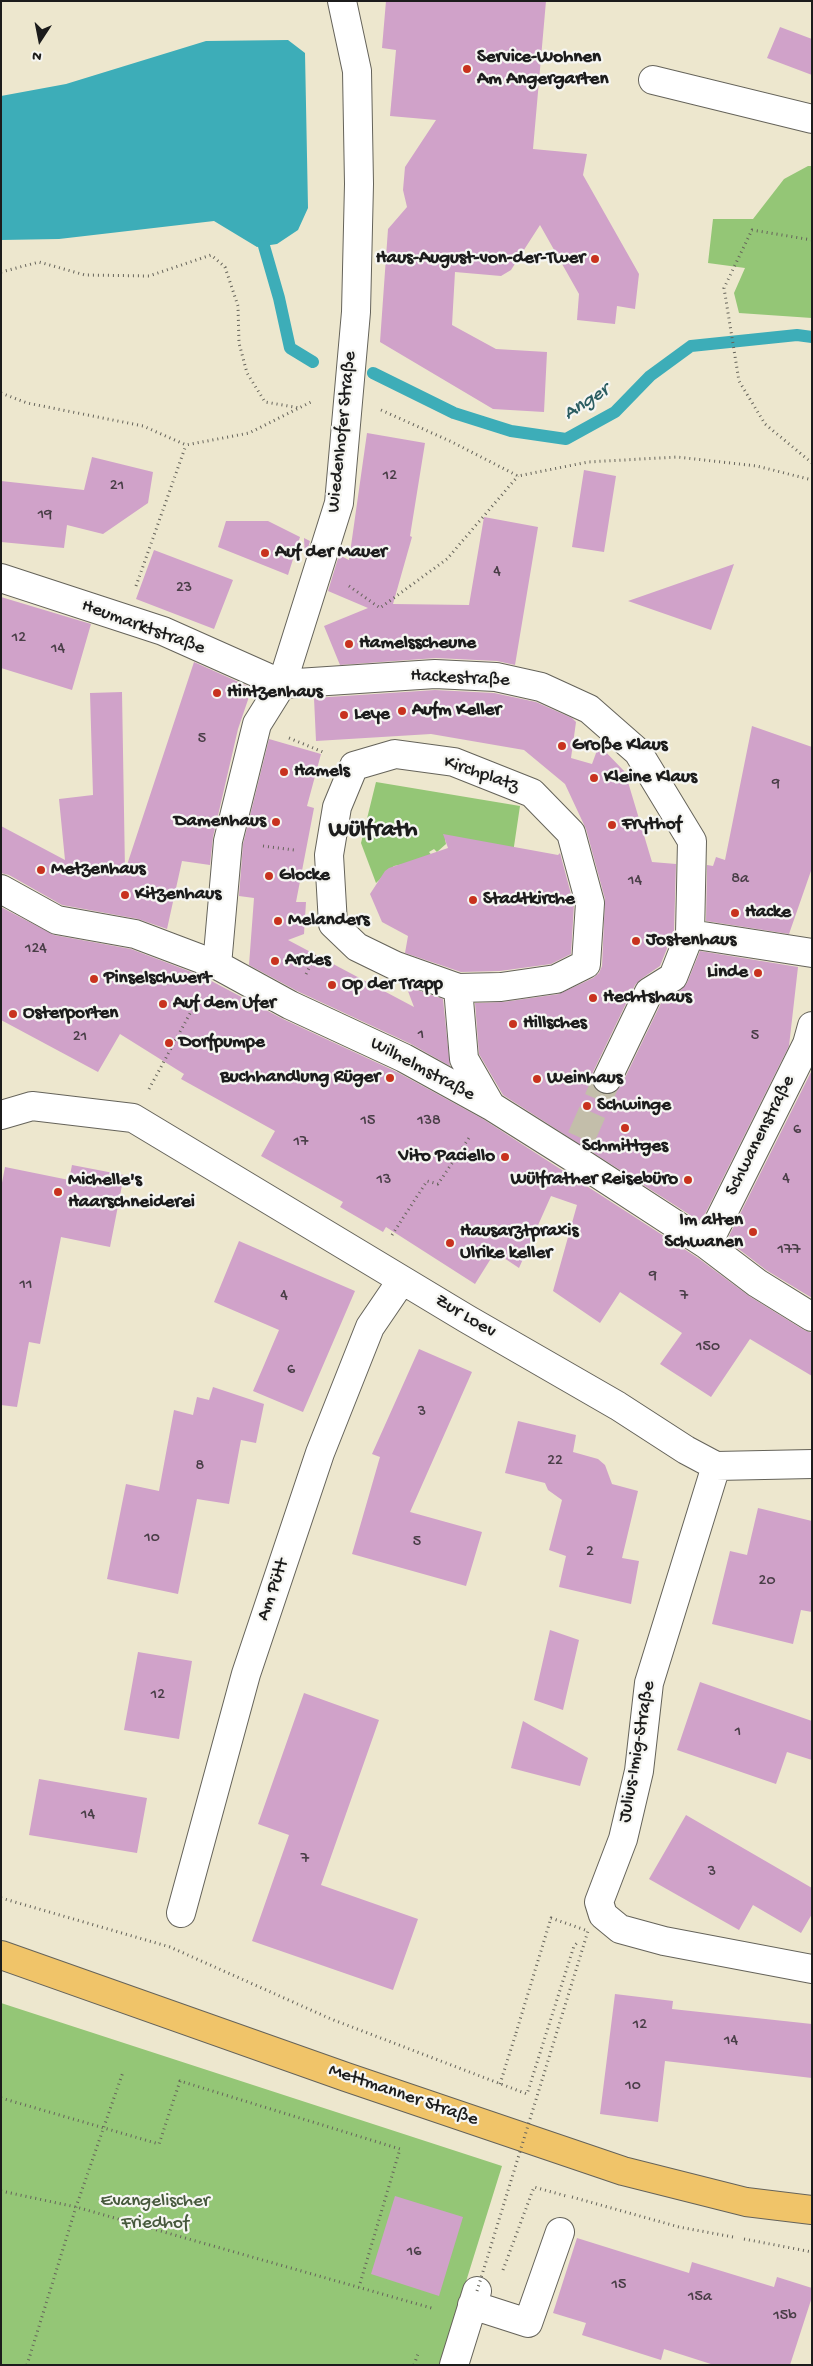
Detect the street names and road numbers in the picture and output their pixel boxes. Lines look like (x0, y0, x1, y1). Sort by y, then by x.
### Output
street label: Wiedenhofer Straße (323, 350, 363, 514)
street label: Heumarktstraße (78, 595, 208, 661)
street label: Hackestraße (410, 665, 510, 693)
street label: Kirchplatz (440, 751, 522, 799)
street label: Wilhelmstraße (366, 1033, 478, 1107)
street label: Schwanenstraße (721, 1072, 801, 1200)
street label: Zur Loev (430, 1290, 500, 1344)
street label: Am Pütt (253, 1556, 295, 1624)
street label: Julius-Imig-Straße (614, 1679, 662, 1825)
street label: Mettmanner Straße (325, 2060, 481, 2132)

